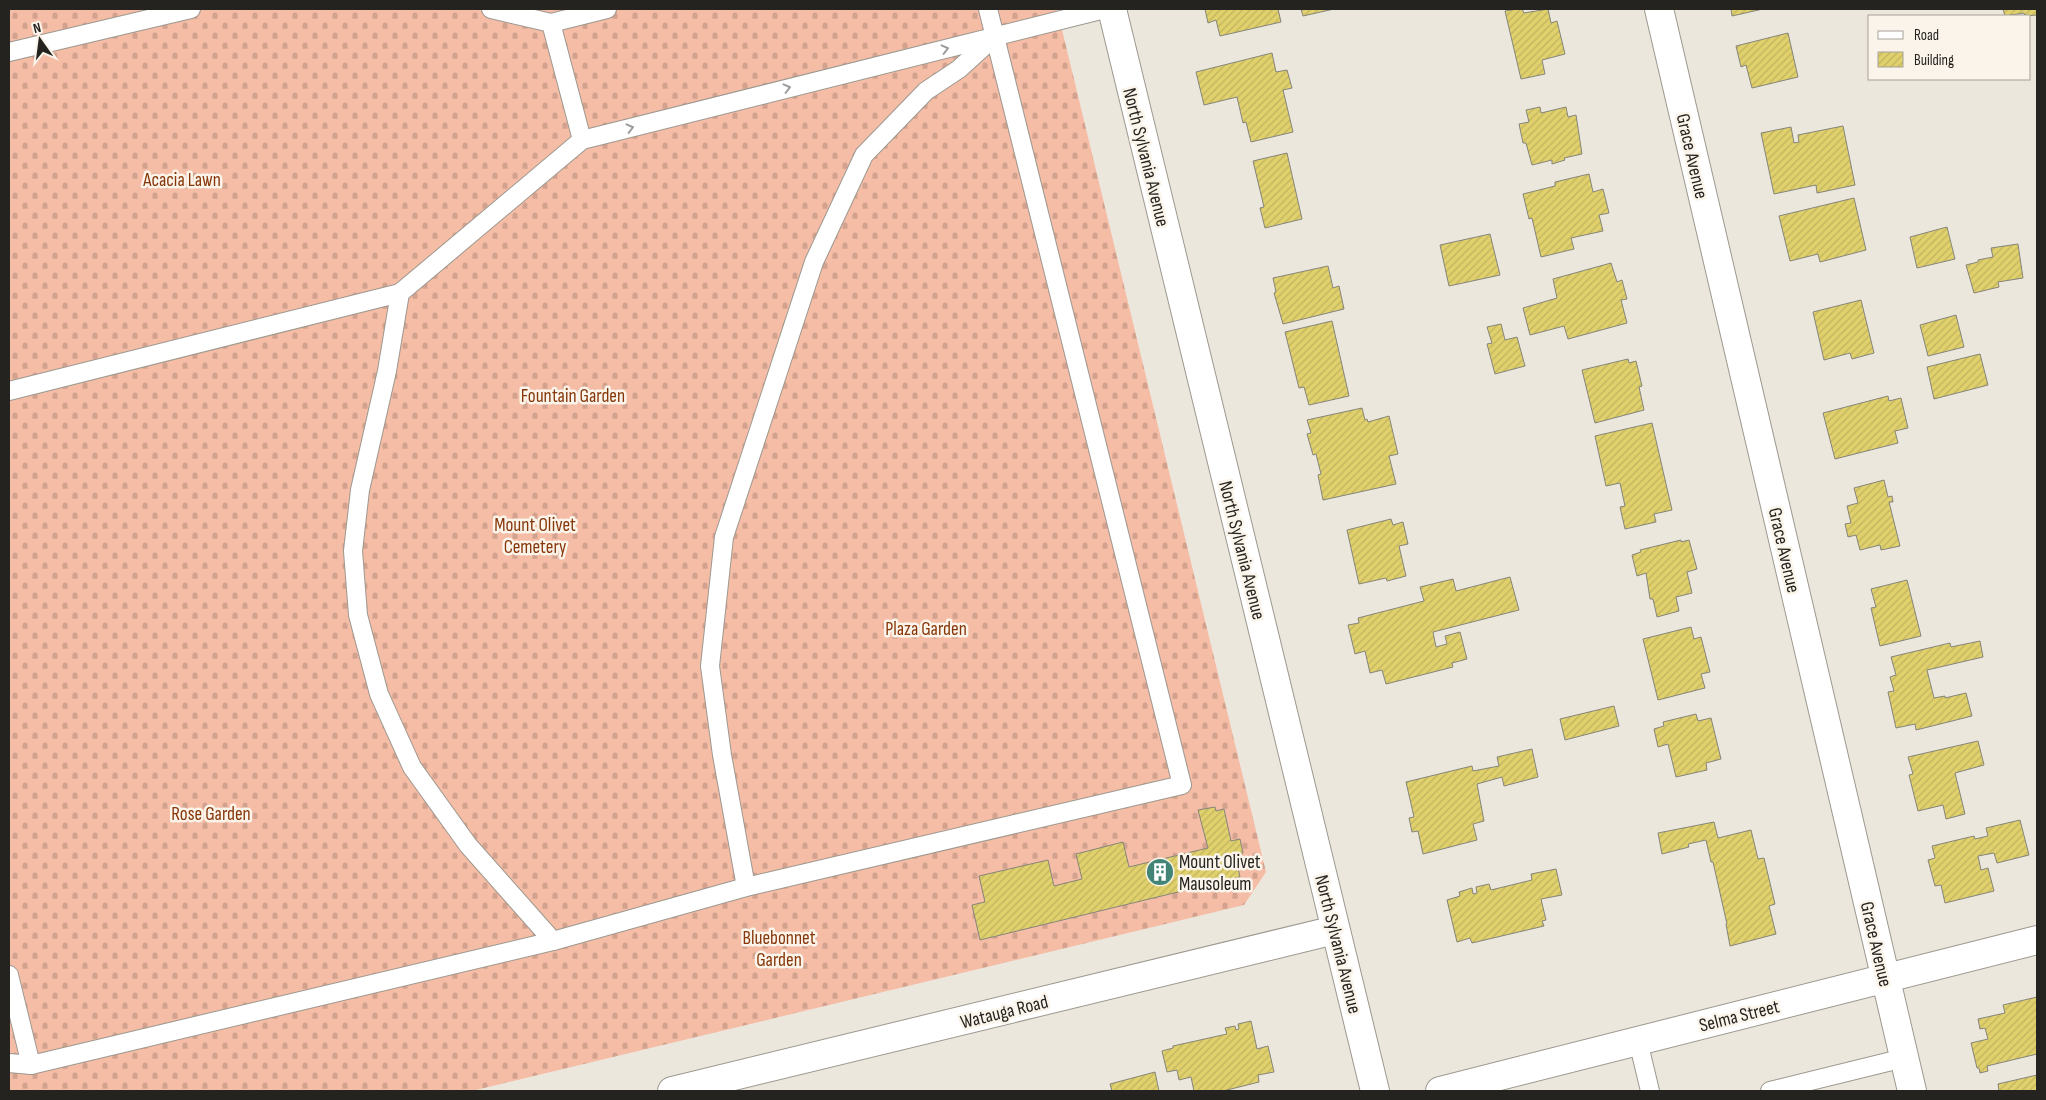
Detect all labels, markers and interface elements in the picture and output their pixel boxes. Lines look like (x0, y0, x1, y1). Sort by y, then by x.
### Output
north arrow (15, 15, 65, 65)
legend (1868, 15, 2031, 80)
text: N (31, 19, 43, 37)
text: Road (1914, 26, 1939, 45)
one-way arrow (940, 44, 949, 55)
text: Building (1914, 51, 1954, 70)
one-way arrow (783, 83, 792, 94)
street label: North Sylvania Avenue (1117, 86, 1174, 229)
street label: Grace Avenue (1671, 112, 1712, 201)
one-way arrow (625, 123, 634, 134)
park label: Acacia Lawn (142, 169, 221, 192)
park label: Fountain Garden (521, 385, 625, 408)
street label: North Sylvania Avenue (1213, 479, 1270, 622)
street label: Grace Avenue (1763, 506, 1804, 595)
park label: Mount Olivet Cemetery (494, 514, 576, 559)
park label: Plaza Garden (885, 618, 967, 641)
park label: Rose Garden (171, 803, 251, 826)
place label: Mount Olivet Mausoleum (1179, 851, 1261, 896)
building icon: Mount Olivet Mausoleum (1145, 857, 1175, 887)
street label: North Sylvania Avenue (1309, 873, 1366, 1016)
street label: Grace Avenue (1855, 900, 1896, 989)
park label: Bluebonnet Garden (743, 927, 816, 972)
street label: Watauga Road (958, 990, 1051, 1034)
street label: Selma Street (1697, 995, 1782, 1038)

